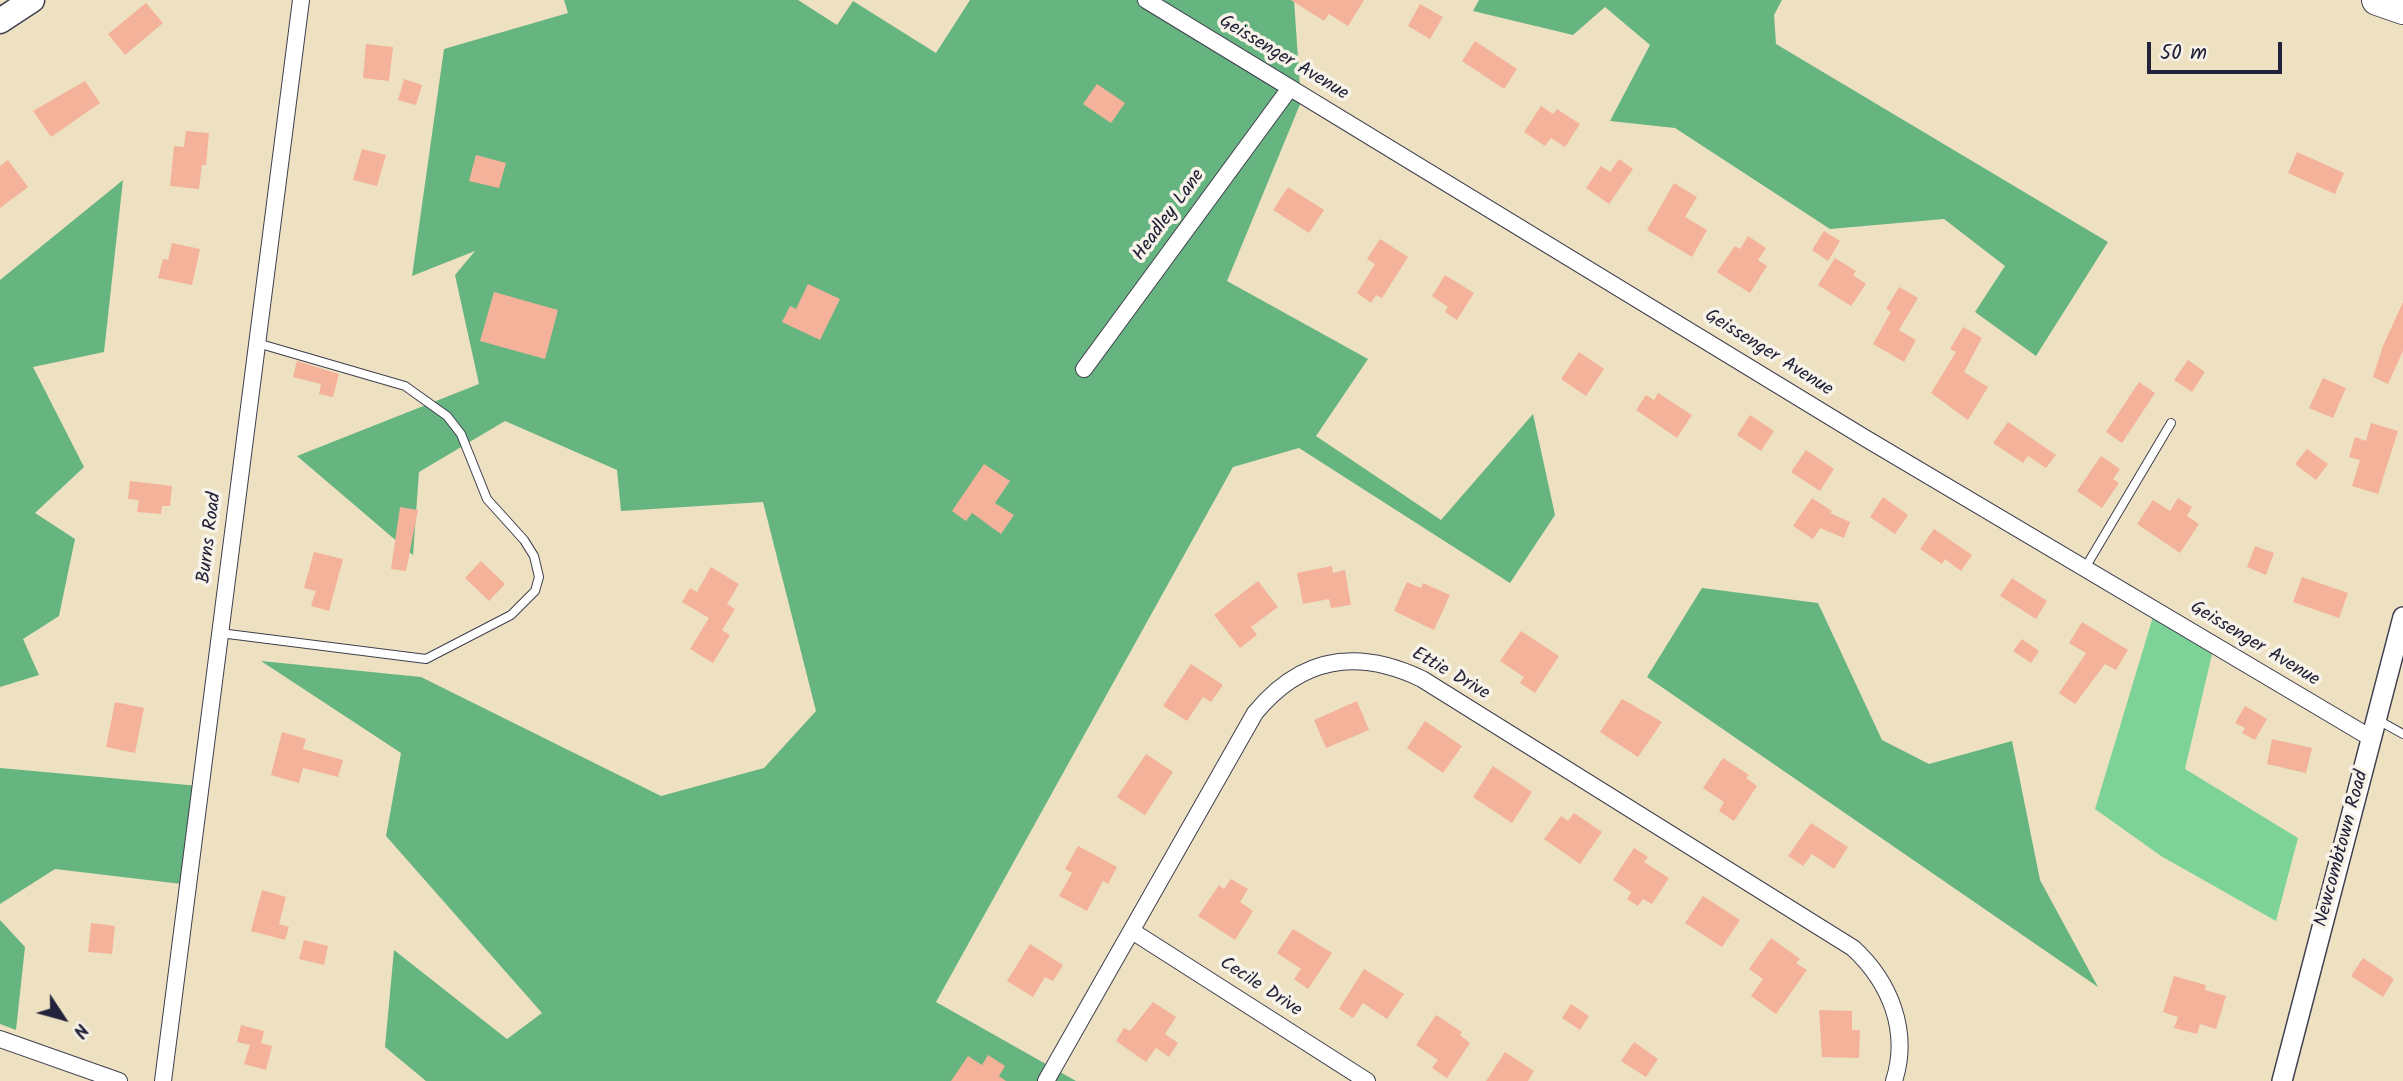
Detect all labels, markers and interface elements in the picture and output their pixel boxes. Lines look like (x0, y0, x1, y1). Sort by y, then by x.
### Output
street label: Geissenger Avenue (1214, 11, 1352, 107)
scale bar (2151, 28, 2286, 72)
text: 50 m (2160, 37, 2207, 70)
street label: Headley Lane (1129, 166, 1211, 266)
street label: Geissenger Avenue (1700, 305, 1836, 403)
street label: Burns Road (194, 491, 228, 585)
street label: Geissenger Avenue (2185, 597, 2323, 693)
street label: Ettie Drive (1407, 644, 1493, 706)
street label: Newcombtown Road (2311, 768, 2375, 930)
street label: Cecile Drive (1215, 953, 1305, 1023)
north arrow (28, 983, 98, 1053)
text: N (64, 1017, 96, 1044)

